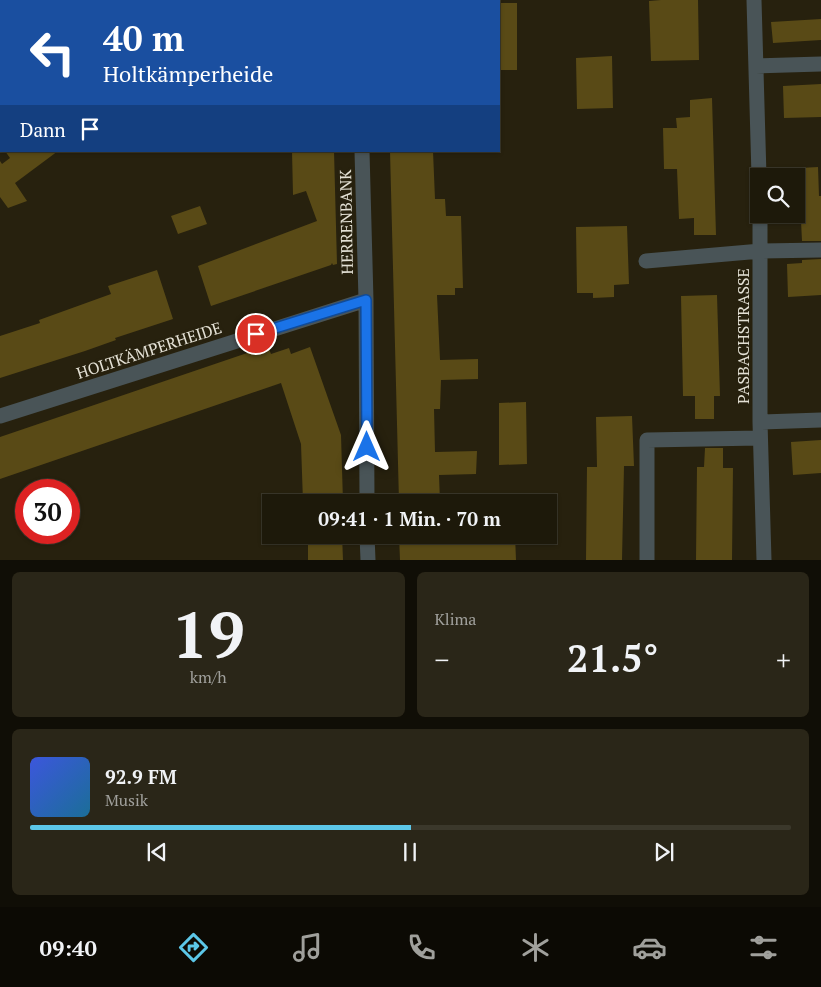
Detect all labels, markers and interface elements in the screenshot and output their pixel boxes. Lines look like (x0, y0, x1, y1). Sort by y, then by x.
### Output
text: 40 m (103, 15, 184, 61)
icon: left (20, 20, 85, 85)
text: Holtkämperheide (103, 59, 273, 88)
icon: arrive (76, 115, 104, 143)
text: Dann (20, 117, 66, 142)
map controls (750, 168, 805, 223)
button: search (750, 168, 805, 223)
street label: HERRENBANK (334, 169, 358, 275)
street label: PASBACHSTRASSE (732, 268, 754, 404)
pin (235, 313, 277, 355)
street label: HOLTKÄMPERHEIDE (73, 316, 225, 384)
icon: arrive (242, 320, 270, 348)
position arrow (340, 420, 392, 472)
speed limit sign: 30 (15, 479, 80, 544)
text: 09:41 · 1 Min. · 70 m (318, 506, 501, 531)
text: 19 (172, 590, 245, 677)
text: Klima (435, 608, 476, 630)
text: 21.5° (567, 633, 658, 683)
text: − (435, 641, 449, 678)
text: + (776, 641, 791, 678)
text: km/h (190, 666, 227, 688)
text: 92.9 FM (105, 764, 177, 789)
text: Musik (105, 789, 148, 811)
icon: previous (143, 838, 171, 866)
icon: pause (396, 838, 424, 866)
icon: next (650, 838, 678, 866)
icon: directions (176, 930, 211, 965)
icon: music (290, 930, 325, 965)
icon: phone (404, 930, 439, 965)
icon: climate (518, 930, 553, 965)
icon: car (632, 930, 667, 965)
icon: filters (746, 930, 781, 965)
text: 09:40 (40, 933, 97, 962)

